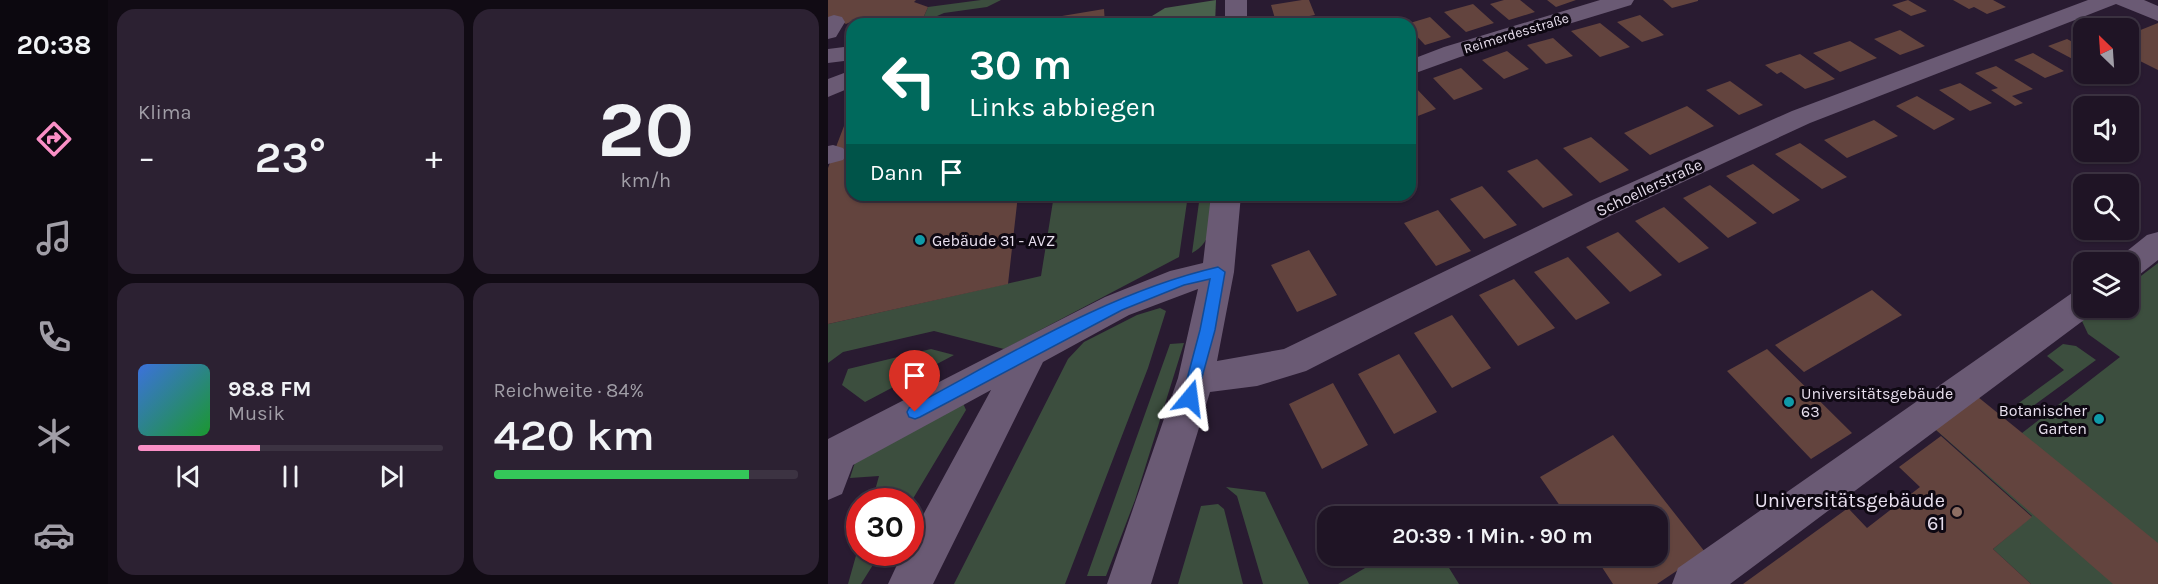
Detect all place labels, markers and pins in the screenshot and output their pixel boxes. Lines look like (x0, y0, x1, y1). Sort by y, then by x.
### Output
place label: Gebäude 31 - AVZ (932, 231, 1055, 250)
marker: Gebäude 31 - AVZ (913, 233, 927, 247)
pin (889, 350, 940, 412)
place label: Universitätsgebäude 63 (1801, 384, 1953, 421)
marker: Universitätsgebäude 63 (1782, 395, 1796, 409)
place label: Botanischer Garten (1999, 401, 2087, 438)
marker: Botanischer Garten (2092, 412, 2106, 426)
place label: Universitätsgebäude 61 (1755, 489, 1945, 535)
marker: Universitätsgebäude 61 (1950, 505, 1964, 519)

